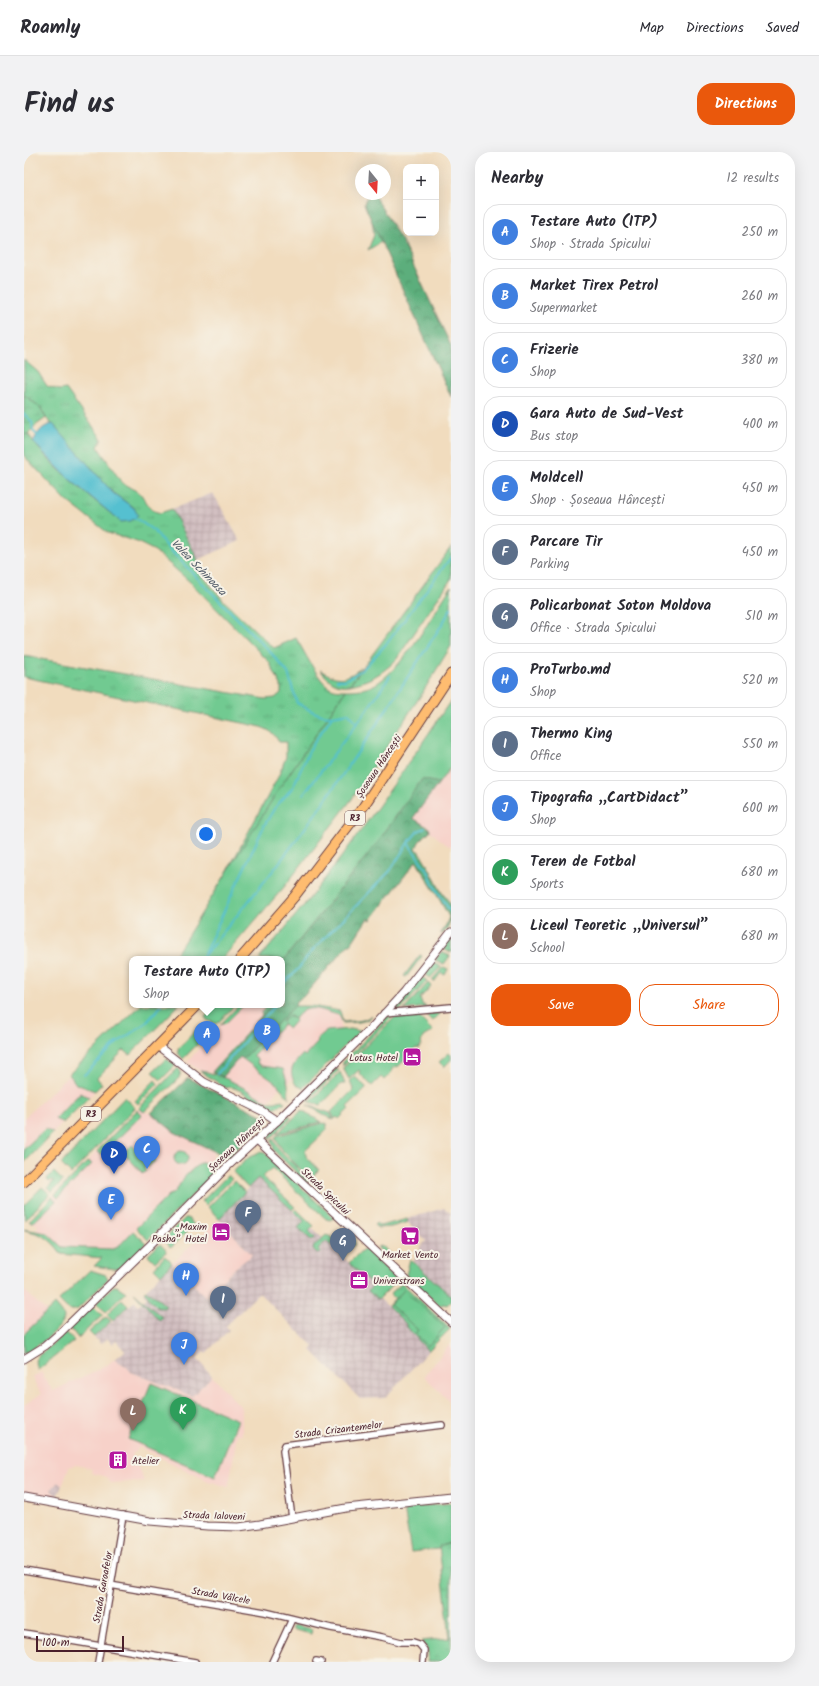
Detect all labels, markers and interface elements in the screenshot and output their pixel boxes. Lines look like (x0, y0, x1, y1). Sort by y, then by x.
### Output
text: Roamly (20, 13, 80, 43)
text: Map (639, 17, 664, 39)
text: Directions (686, 17, 744, 39)
text: Saved (766, 17, 799, 39)
text: Find us (24, 82, 115, 127)
button: Directions (697, 83, 795, 125)
north arrow (355, 164, 391, 200)
map controls (403, 164, 439, 236)
button: + (403, 164, 439, 200)
text: Nearby (491, 165, 543, 192)
text: 12 results (726, 168, 779, 189)
button: − (403, 200, 439, 236)
text: Testare Auto (ITP) (530, 210, 658, 234)
text: A (501, 222, 509, 243)
text: 250 m (741, 222, 778, 243)
text: Shop · Strada Spicului (530, 234, 650, 255)
text: Market Tirex Petrol (530, 274, 658, 298)
text: B (501, 286, 509, 307)
text: 260 m (741, 286, 778, 307)
text: Supermarket (530, 298, 597, 319)
text: Frizerie (530, 338, 579, 362)
text: C (501, 350, 509, 371)
text: 380 m (741, 350, 778, 371)
text: Shop (530, 362, 556, 383)
text: Gara Auto de Sud-Vest (530, 402, 683, 426)
text: D (501, 414, 509, 435)
text: 400 m (742, 414, 778, 435)
text: Bus stop (530, 426, 578, 447)
text: Moldcell (530, 466, 583, 490)
text: E (501, 478, 509, 499)
text: 450 m (742, 478, 778, 499)
text: Shop · Șoseaua Hâncești (530, 490, 665, 511)
text: Parcare Tir (530, 530, 602, 554)
water label: Valea Schinoasa (166, 535, 231, 601)
text: F (501, 542, 509, 563)
text: 450 m (742, 542, 778, 563)
text: Parking (530, 554, 570, 575)
text: Policarbonat Soton Moldova (530, 594, 711, 618)
text: G (501, 606, 509, 627)
text: 510 m (745, 606, 778, 627)
text: Office · Strada Spicului (530, 618, 656, 639)
text: ProTurbo.md (530, 658, 611, 682)
text: H (501, 670, 509, 691)
text: 520 m (741, 670, 778, 691)
text: Shop (530, 682, 556, 703)
text: Thermo King (530, 722, 613, 746)
street label: Șoseaua Hâncești (352, 731, 406, 801)
text: I (503, 734, 507, 755)
text: 550 m (742, 734, 778, 755)
text: Office (530, 746, 561, 767)
text: Tipografia „CartDidact” (530, 786, 689, 810)
text: J (502, 798, 508, 819)
text: 600 m (742, 798, 778, 819)
text: Shop (530, 810, 556, 831)
road number: R3 (345, 811, 365, 825)
your location (196, 824, 216, 844)
text: Teren de Fotbal (530, 850, 635, 874)
text: K (501, 862, 509, 883)
text: 680 m (741, 862, 778, 883)
text: Sports (530, 874, 564, 895)
text: Liceul Teoretic „Universul” (530, 914, 709, 938)
text: L (501, 926, 509, 947)
text: 680 m (741, 926, 778, 947)
text: School (530, 938, 565, 959)
popup (129, 956, 285, 1008)
text: Testare Auto (ITP) (143, 960, 271, 984)
text: Shop (143, 984, 169, 1005)
button: Save (491, 984, 631, 1026)
button: Share (639, 984, 779, 1026)
pin: B (254, 1018, 280, 1051)
pin: A (194, 1021, 220, 1054)
hotel icon: Lotus Hotel (401, 1046, 423, 1068)
place label: Lotus Hotel (349, 1050, 399, 1066)
road number: R3 (81, 1107, 101, 1121)
street label: Șoseaua Hâncești (204, 1114, 269, 1176)
pin: C (134, 1136, 160, 1169)
pin: D (101, 1141, 127, 1174)
street label: Strada Spicului (297, 1164, 354, 1220)
pin: E (98, 1187, 124, 1220)
pin: F (235, 1200, 261, 1233)
place label: „Maxim Pasha” Hotel (152, 1219, 208, 1247)
hotel icon: „Maxim Pasha” Hotel (210, 1221, 232, 1243)
supermarket icon: Market Vento (399, 1225, 421, 1247)
pin: G (330, 1228, 356, 1261)
place label: Market Vento (382, 1247, 439, 1263)
pin: H (173, 1263, 199, 1296)
office icon: Universtrans (348, 1269, 370, 1291)
place label: Universtrans (373, 1273, 425, 1289)
pin: I (210, 1286, 236, 1319)
pin: J (171, 1332, 197, 1365)
pin: K (170, 1397, 196, 1430)
pin: L (120, 1398, 146, 1431)
street label: Strada Crizantemelor (293, 1417, 383, 1443)
building icon: Atelier (107, 1449, 129, 1471)
place label: Atelier (132, 1453, 160, 1469)
street label: Strada Ialoveni (183, 1507, 246, 1525)
street label: Strada Garoafelor (89, 1549, 117, 1624)
street label: Strada Vâlcele (190, 1583, 252, 1609)
scale bar (36, 1634, 124, 1653)
text: 100 m (42, 1634, 70, 1652)

